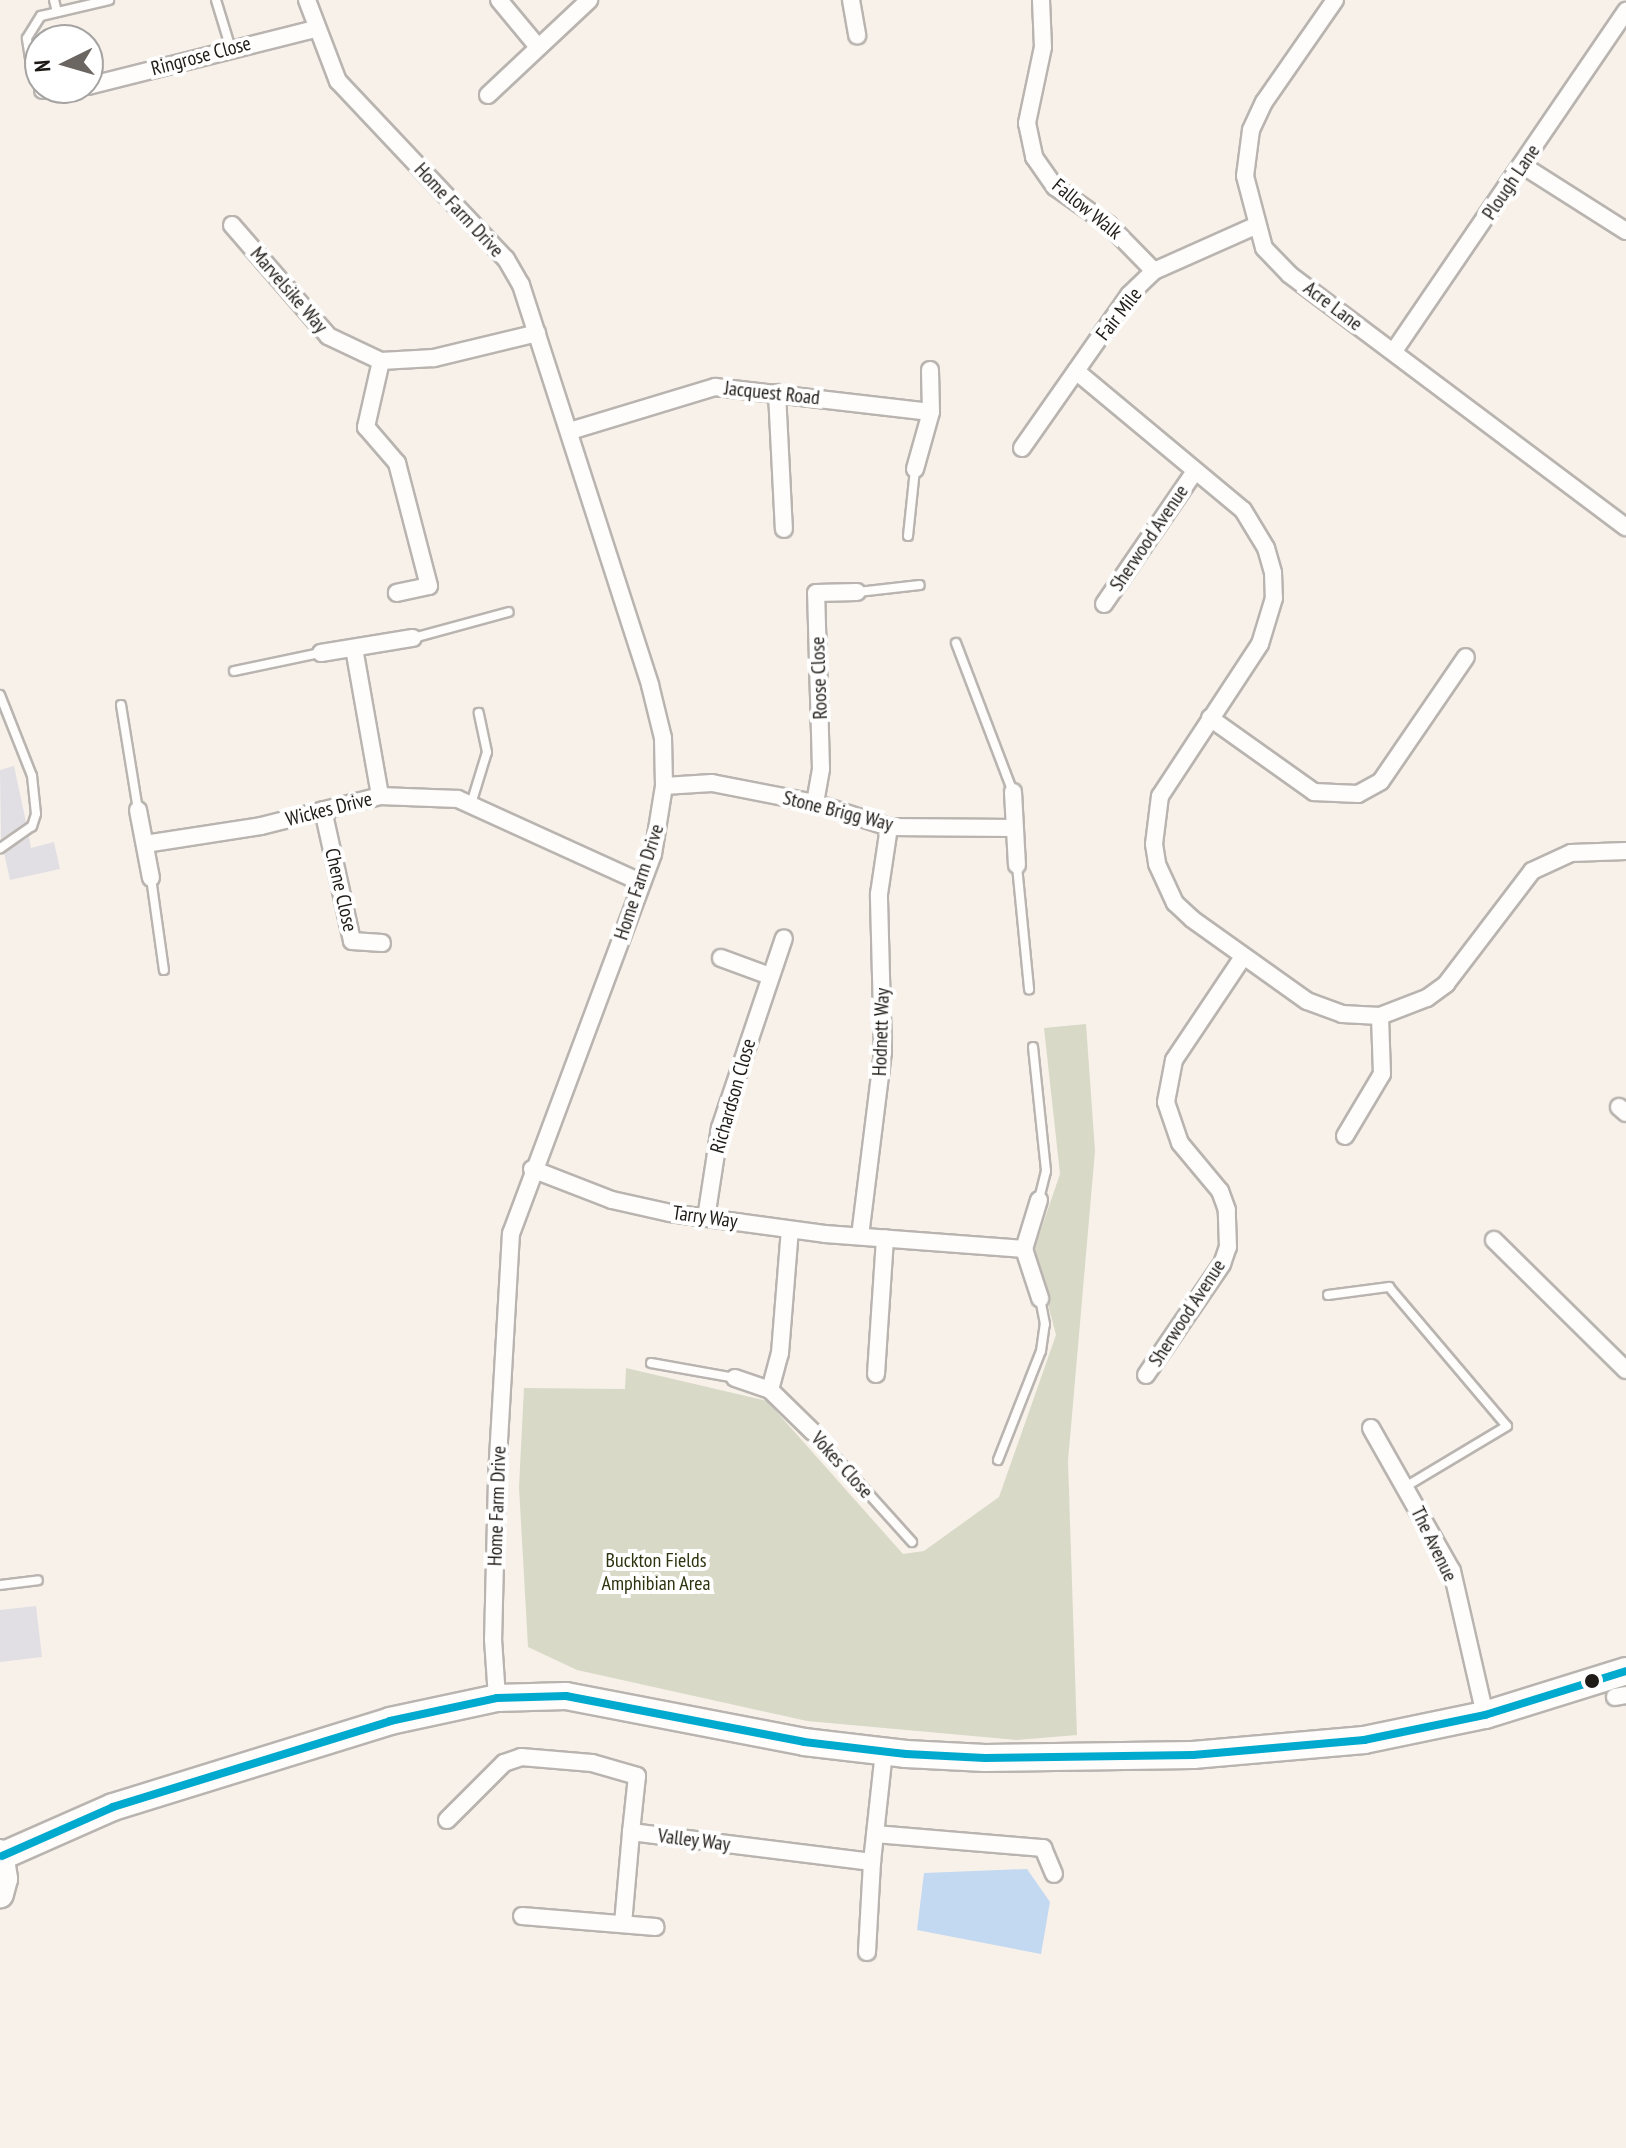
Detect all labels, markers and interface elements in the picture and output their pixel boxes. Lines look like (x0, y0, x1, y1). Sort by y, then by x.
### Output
north arrow (24, 24, 104, 104)
street label: Ringrose Close (149, 31, 253, 81)
text: N (28, 59, 57, 73)
street label: Plough Lane (1477, 140, 1545, 224)
street label: Home Farm Drive (409, 158, 509, 262)
street label: Fallow Walk (1047, 173, 1127, 245)
street label: Marvelsike Way (245, 242, 333, 338)
street label: Acre Lane (1299, 276, 1367, 336)
street label: Fair Mile (1091, 283, 1147, 345)
street label: Jacquest Road (723, 376, 821, 410)
street label: Sherwood Avenue (1105, 480, 1193, 596)
street label: Roose Close (806, 636, 832, 720)
street label: Stone Brigg Way (780, 786, 896, 836)
street label: Wickes Drive (283, 787, 375, 831)
street label: Home Farm Drive (609, 821, 669, 943)
street label: Chene Close (320, 846, 362, 934)
street label: Hodnett Way (867, 987, 895, 1077)
street label: Richardson Close (705, 1036, 761, 1156)
street label: Tarry Way (671, 1201, 739, 1233)
street label: Sherwood Avenue (1143, 1255, 1231, 1371)
street label: Vokes Close (806, 1427, 878, 1503)
street label: Home Farm Drive (483, 1446, 511, 1566)
street label: The Avenue (1405, 1502, 1463, 1586)
park label: Buckton Fields Amphibian Area (601, 1548, 711, 1595)
unlabelled marker (1584, 1673, 1600, 1689)
street label: Valley Way (656, 1824, 732, 1856)

